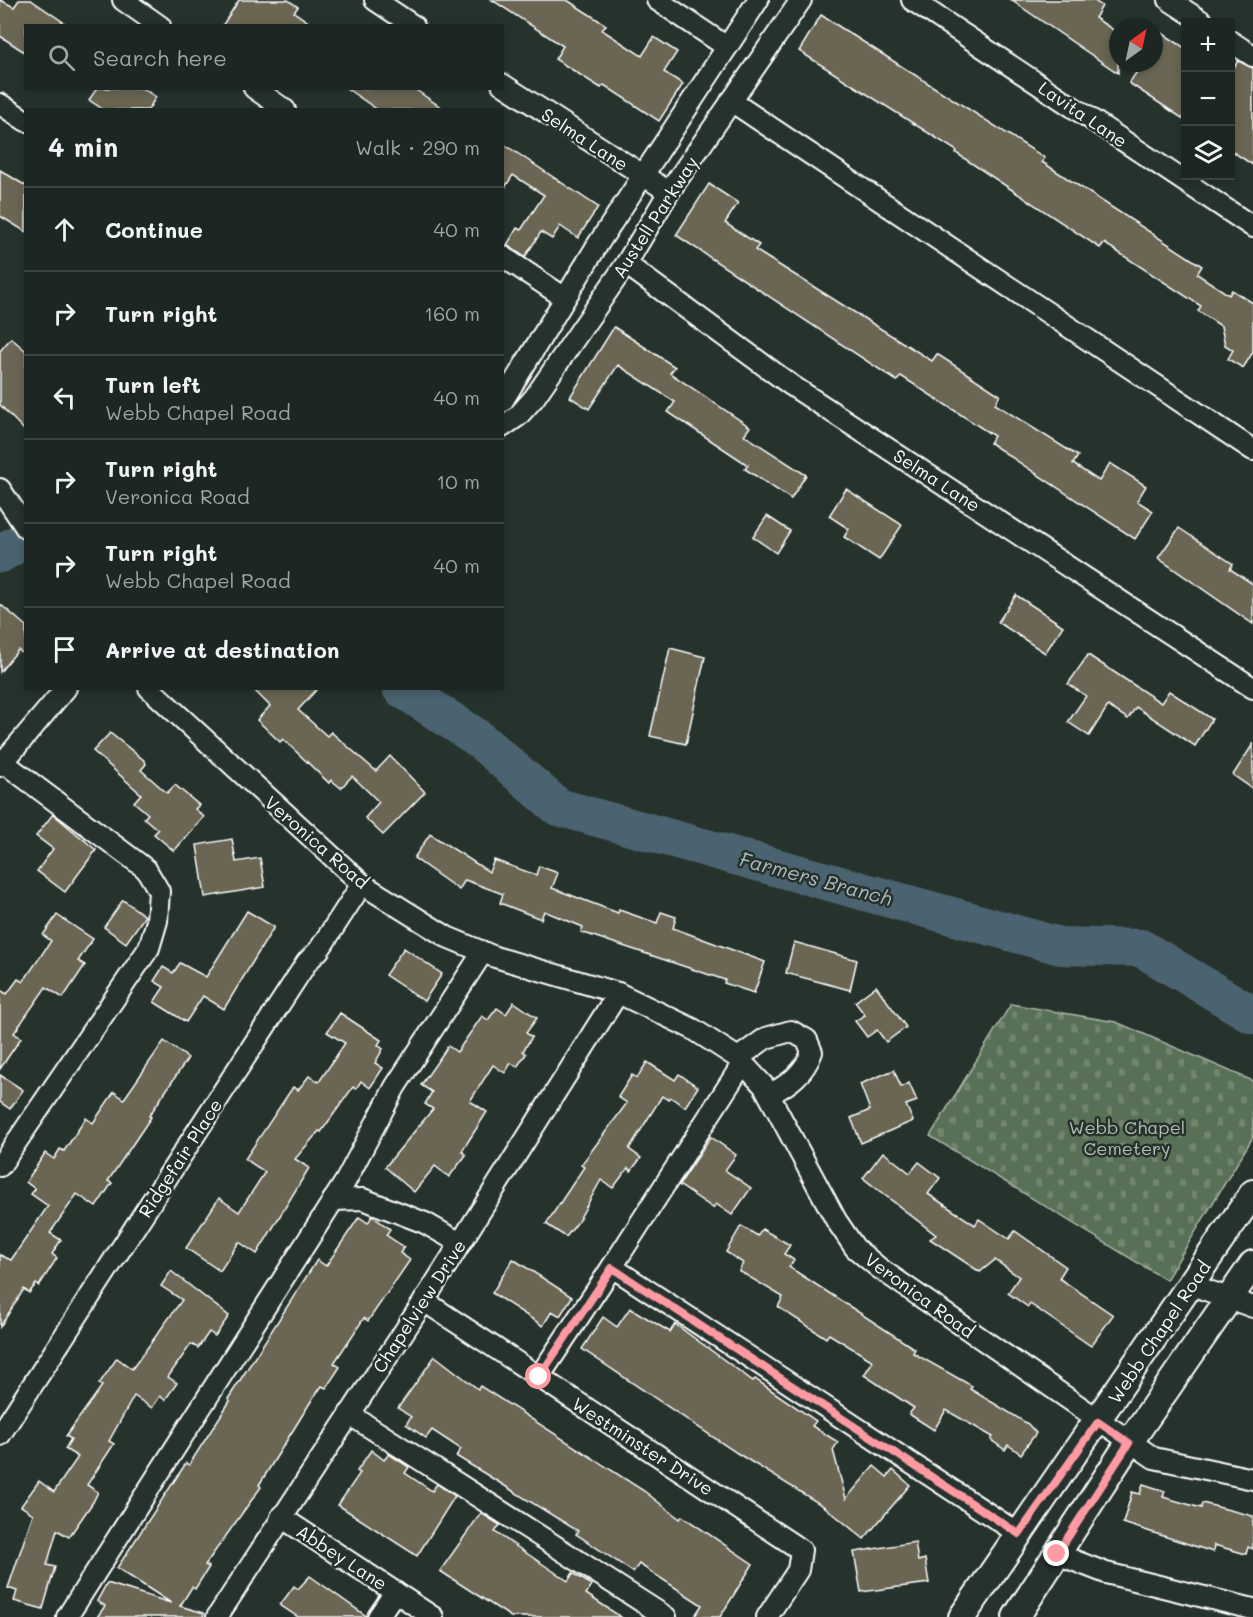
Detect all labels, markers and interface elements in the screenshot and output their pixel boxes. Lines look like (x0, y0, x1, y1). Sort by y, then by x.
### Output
north arrow (1109, 18, 1163, 72)
map controls (1181, 18, 1235, 180)
button: + (1181, 18, 1235, 72)
search box (24, 24, 504, 90)
icon: search (45, 41, 78, 74)
text: Search here (93, 43, 227, 72)
button: − (1181, 72, 1235, 126)
street label: Lavita Lane (1034, 75, 1132, 153)
street label: Selma Lane (537, 102, 633, 176)
button: layers (1181, 126, 1235, 180)
text: 4 min (48, 130, 118, 164)
text: Walk · 290 m (355, 134, 480, 160)
street label: Austell Parkway (607, 152, 703, 282)
icon: ahead (48, 213, 81, 246)
text: Continue (105, 215, 203, 244)
text: 40 m (434, 216, 480, 242)
icon: right (48, 297, 81, 330)
text: Turn right (105, 299, 217, 328)
text: 160 m (424, 300, 480, 326)
text: Turn left (105, 370, 201, 399)
icon: left (48, 381, 81, 414)
text: 40 m (434, 384, 480, 410)
text: Webb Chapel Road (105, 399, 291, 425)
street label: Selma Lane (889, 443, 985, 517)
text: Turn right (105, 454, 217, 483)
icon: right (48, 465, 81, 498)
text: 10 m (436, 468, 480, 494)
text: Veronica Road (105, 483, 250, 509)
text: Turn right (105, 538, 217, 567)
icon: right (48, 549, 81, 582)
text: 40 m (434, 552, 480, 578)
text: Webb Chapel Road (105, 567, 291, 593)
icon: arrive (48, 633, 81, 666)
text: Arrive at destination (105, 635, 340, 664)
street label: Veronica Road (260, 790, 374, 894)
water label: Farmers Branch (737, 845, 895, 911)
street label: Ridgefair Place (133, 1094, 227, 1222)
park label: Webb Chapel Cemetery (1069, 1115, 1185, 1160)
street label: Chapelview Drive (367, 1235, 471, 1377)
street label: Veronica Road (860, 1247, 980, 1343)
street label: Webb Chapel Road (1102, 1256, 1216, 1408)
route start (525, 1363, 551, 1389)
street label: Westminster Drive (568, 1391, 718, 1501)
street label: Abbey Lane (292, 1519, 392, 1595)
route end (1043, 1540, 1069, 1566)

